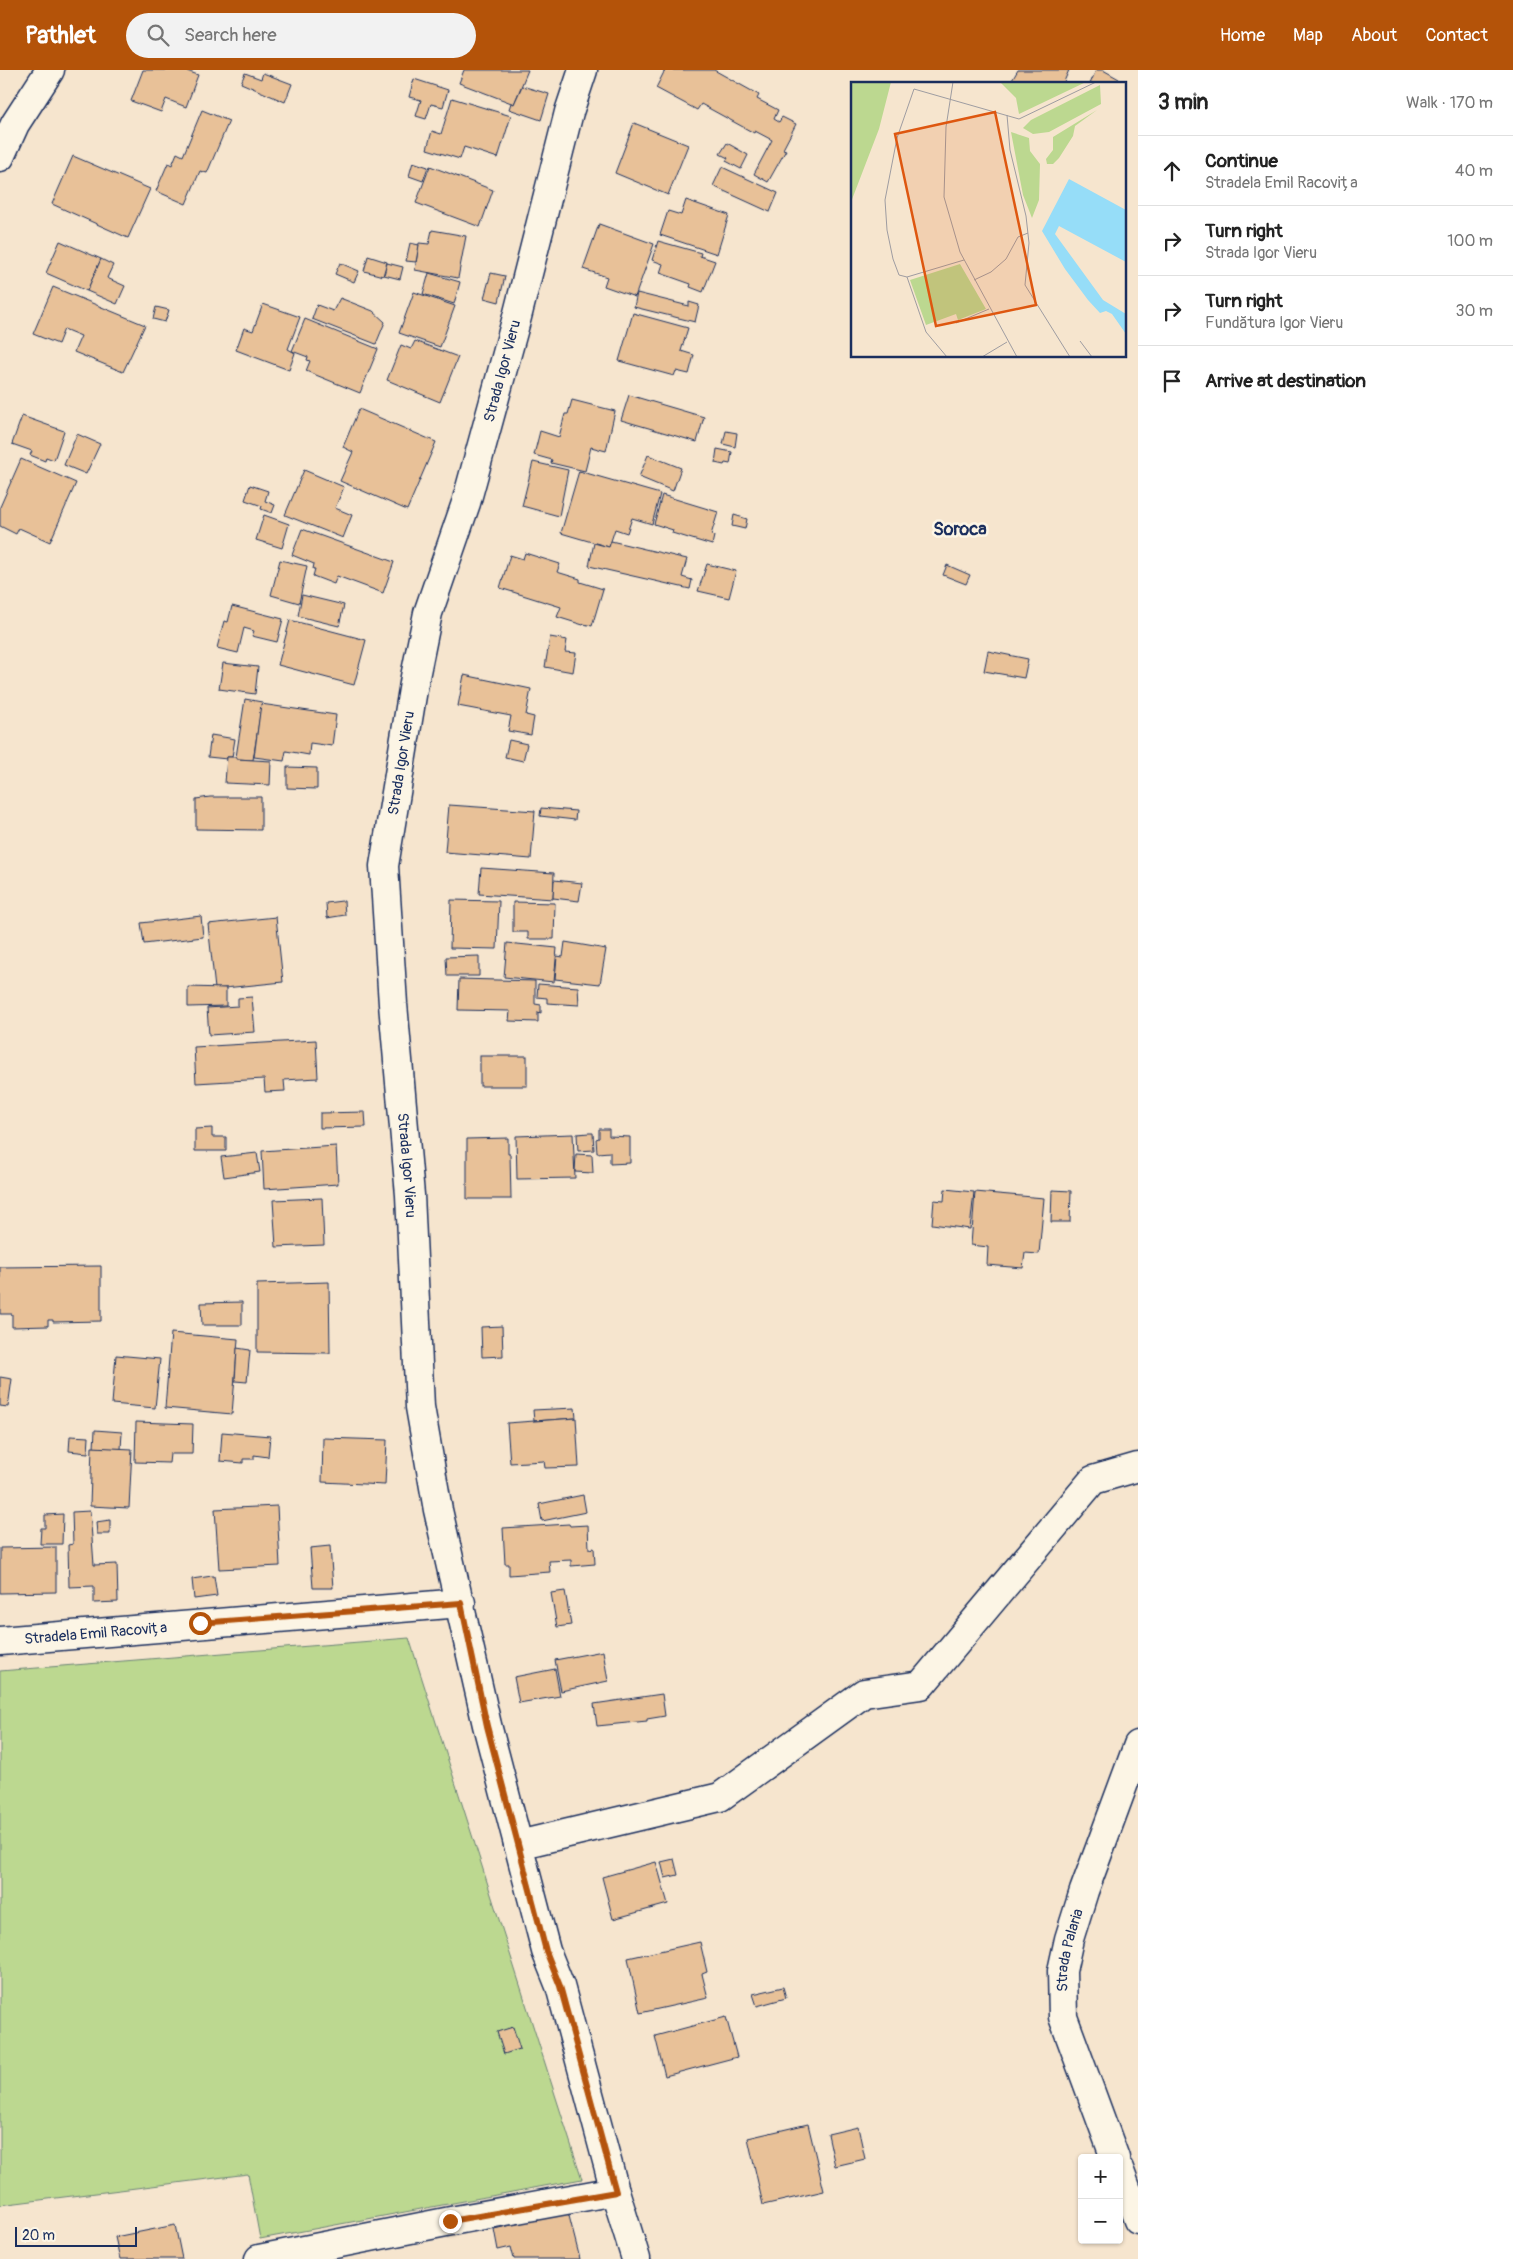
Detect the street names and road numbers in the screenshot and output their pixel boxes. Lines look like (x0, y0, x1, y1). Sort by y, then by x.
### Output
street label: Strada Igor Vieru (480, 318, 525, 424)
street label: Strada Igor Vieru (384, 710, 419, 816)
street label: Strada Igor Vieru (393, 1112, 420, 1218)
street label: Stradela Emil Racovița (24, 1618, 168, 1649)
street label: Strada Palaria (1053, 1906, 1088, 1992)

